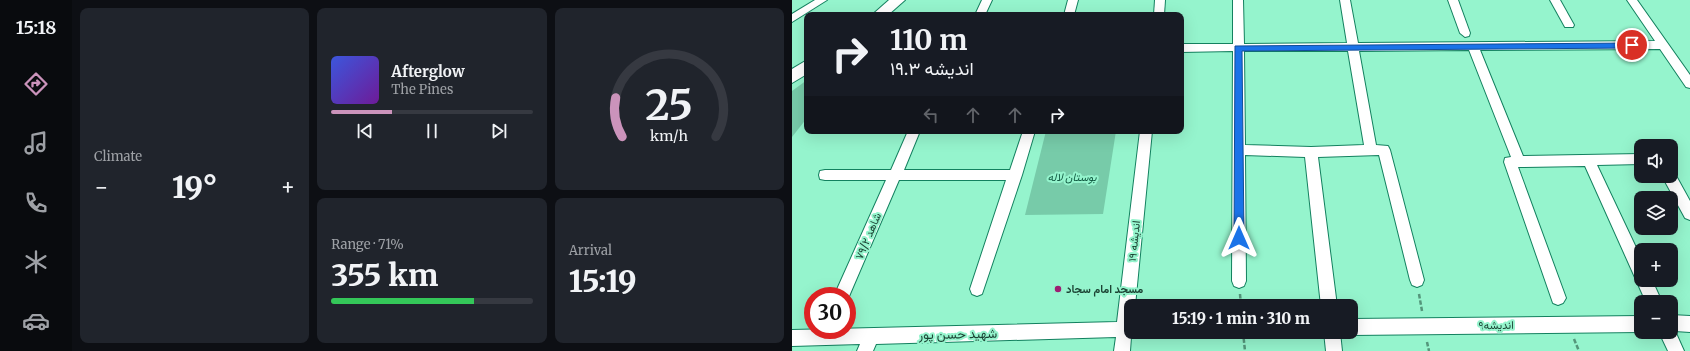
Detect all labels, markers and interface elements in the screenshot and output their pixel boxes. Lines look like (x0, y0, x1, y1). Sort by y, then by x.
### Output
text: 15:18 (16, 16, 56, 39)
text: 110 m (890, 22, 967, 58)
icon: right (824, 28, 876, 80)
pin (1615, 28, 1649, 62)
icon: arrive (1621, 34, 1643, 56)
text: اندیشه ۱۹.۳ (890, 57, 974, 80)
text: Afterglow (391, 62, 465, 81)
icon: directions (22, 70, 50, 98)
text: 25 (645, 79, 693, 131)
text: The Pines (391, 81, 453, 98)
icon: left (920, 104, 942, 126)
icon: ahead (962, 104, 984, 126)
icon: ahead (1004, 104, 1026, 126)
icon: right (1046, 104, 1068, 126)
icon: previous (354, 120, 376, 142)
icon: pause (421, 120, 443, 142)
icon: next (488, 120, 510, 142)
text: km/h (650, 126, 689, 144)
icon: music (22, 129, 50, 157)
map controls (1634, 139, 1678, 339)
button: sound (1634, 139, 1678, 183)
text: Climate (94, 148, 142, 165)
text: 19° (172, 168, 217, 206)
park label: بوستان لاله (1048, 170, 1097, 184)
text: − (94, 173, 109, 201)
text: + (281, 173, 295, 201)
icon: phone (22, 189, 50, 217)
button: layers (1634, 191, 1678, 235)
street label: شاهد ۷۹/۲ (852, 210, 884, 262)
position arrow (1218, 217, 1260, 259)
street label: اندیشه ۱۹ (1125, 220, 1143, 262)
text: Range · 71% (331, 236, 404, 253)
text: Arrival (569, 242, 612, 259)
button: + (1634, 243, 1678, 287)
icon: climate (22, 248, 50, 276)
text: 355 km (331, 256, 438, 294)
text: 15:19 (569, 262, 637, 300)
place label: مسجد امام سجاد (1066, 282, 1143, 297)
marker: مسجد امام سجاد (1053, 284, 1063, 294)
speed limit sign: 30 (804, 287, 856, 339)
button: − (1634, 295, 1678, 339)
icon: car (22, 307, 50, 335)
text: 15:19 · 1 min · 310 m (1172, 309, 1310, 328)
street label: اندیشه۹ (1478, 318, 1514, 332)
street label: شهید حسن پور (918, 325, 997, 344)

